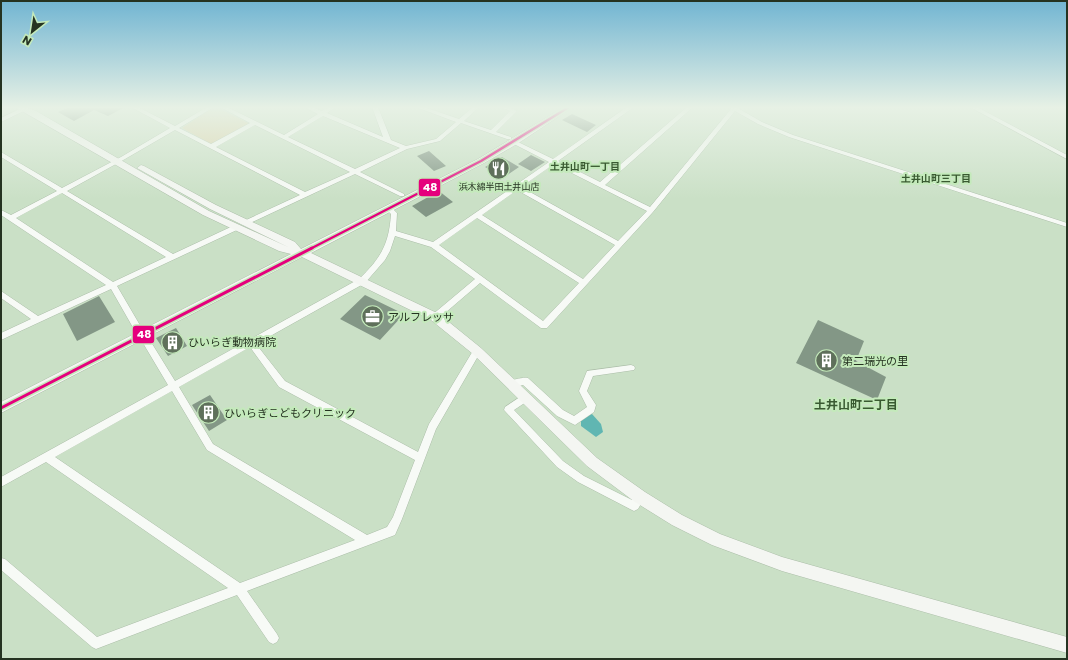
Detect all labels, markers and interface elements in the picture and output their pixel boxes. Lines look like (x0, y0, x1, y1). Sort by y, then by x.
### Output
north arrow (12, 12, 52, 52)
text: N (19, 32, 35, 50)
restaurant icon: 浜木綿半田土井山店 (486, 155, 512, 181)
district label: 土井山町一丁目 (550, 159, 620, 174)
district label: 土井山町三丁目 (901, 171, 971, 186)
line badge: 48 (418, 178, 441, 197)
text: 48 (423, 179, 437, 195)
place label: 浜木綿半田土井山店 (458, 181, 540, 193)
office icon: アルフレッサ (359, 304, 385, 330)
place label: アルフレッサ (388, 309, 454, 325)
line badge: 48 (132, 325, 155, 344)
text: 48 (137, 326, 151, 342)
building icon: ひいらぎ動物病院 (159, 329, 185, 355)
place label: ひいらぎ動物病院 (188, 334, 276, 350)
building icon: 第二瑞光の里 (814, 348, 840, 374)
place label: 第二瑞光の里 (842, 353, 908, 369)
district label: 土井山町二丁目 (814, 396, 898, 413)
building icon: ひいらぎこどもクリニック (196, 400, 222, 426)
place label: ひいらぎこどもクリニック (224, 405, 356, 421)

